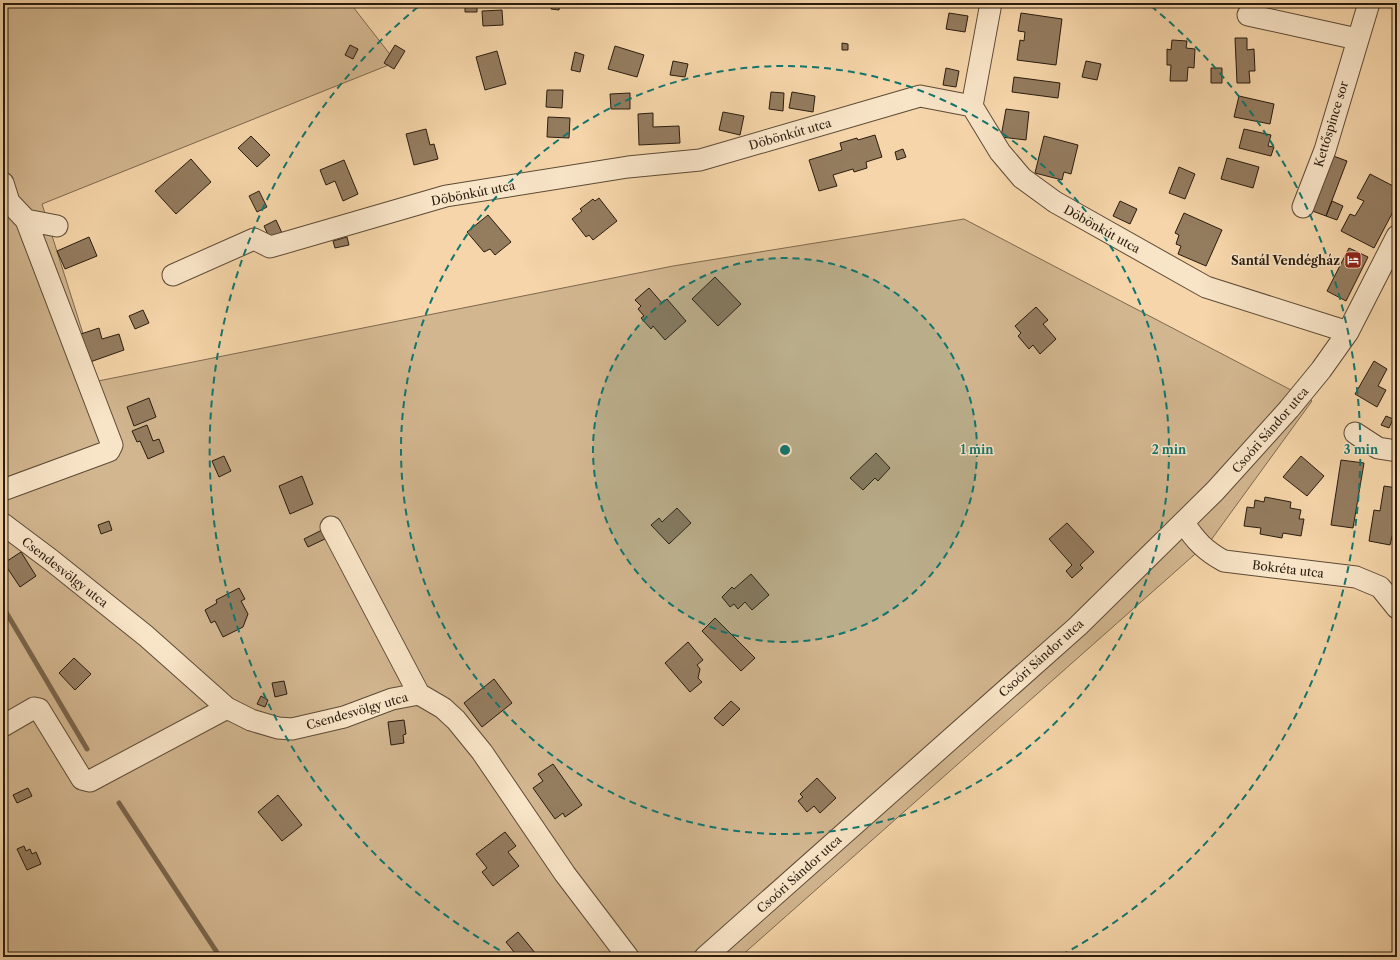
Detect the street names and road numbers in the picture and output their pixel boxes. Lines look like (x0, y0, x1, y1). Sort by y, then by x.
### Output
street label: Kettőspince sor (1311, 79, 1351, 169)
street label: Döbönkút utca (747, 115, 834, 153)
street label: Döbönkút utca (430, 177, 517, 208)
street label: Döbönkút utca (1061, 202, 1143, 256)
street label: Csoóri Sándor utca (1229, 383, 1312, 476)
street label: Csendesvölgy utca (19, 534, 112, 611)
street label: Bokréta utca (1251, 557, 1325, 581)
street label: Csoóri Sándor utca (995, 616, 1087, 700)
street label: Csendesvölgy utca (304, 689, 410, 733)
street label: Csoóri Sándor utca (753, 832, 845, 916)

